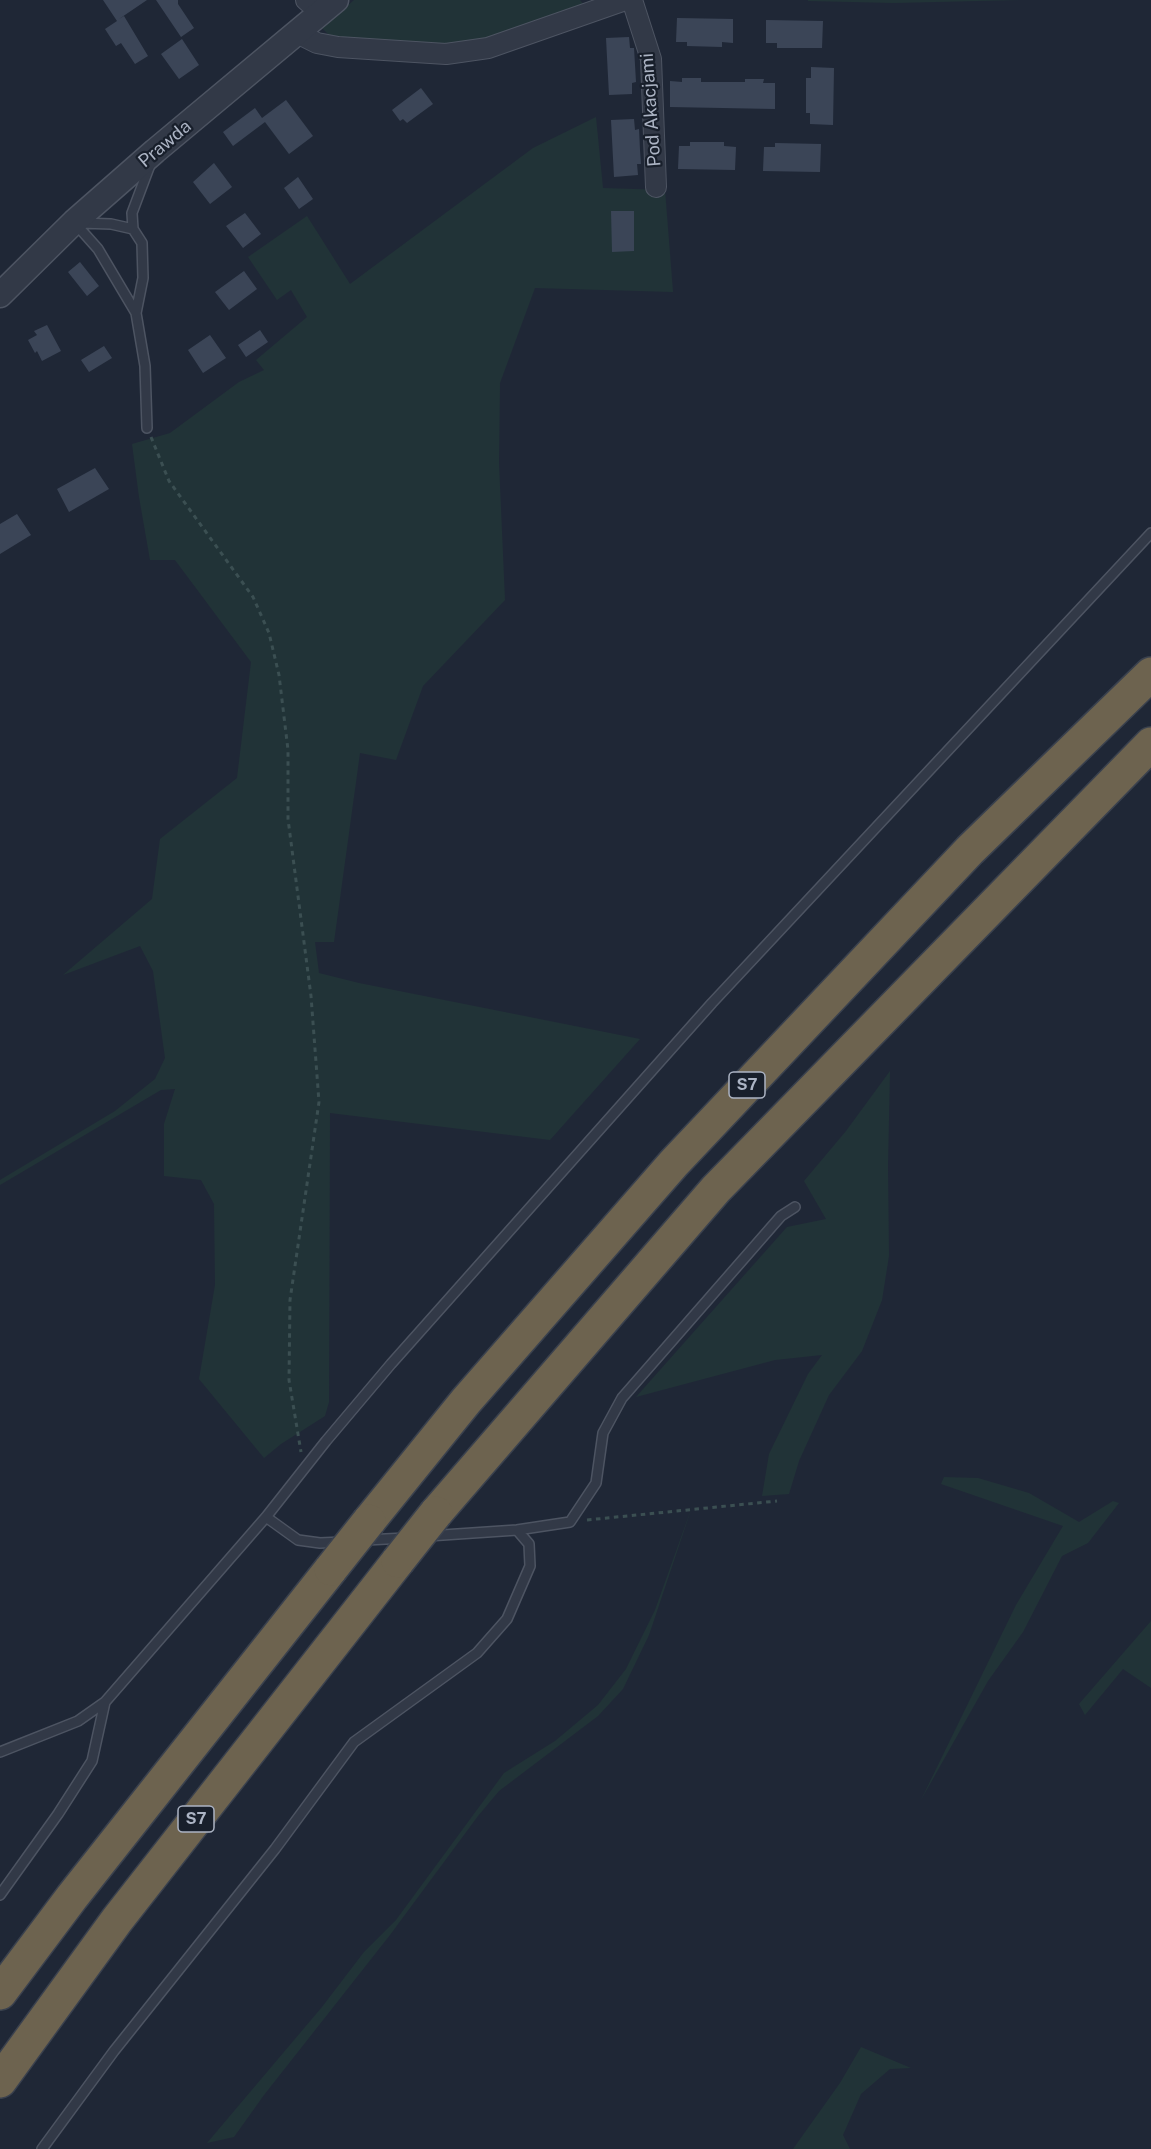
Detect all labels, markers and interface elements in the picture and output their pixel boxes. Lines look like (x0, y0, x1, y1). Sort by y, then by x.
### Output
street label: Pod Akacjami (636, 53, 666, 167)
street label: Prawda (134, 116, 196, 172)
road number: S7 (729, 1072, 765, 1098)
road number: S7 (178, 1806, 214, 1832)

